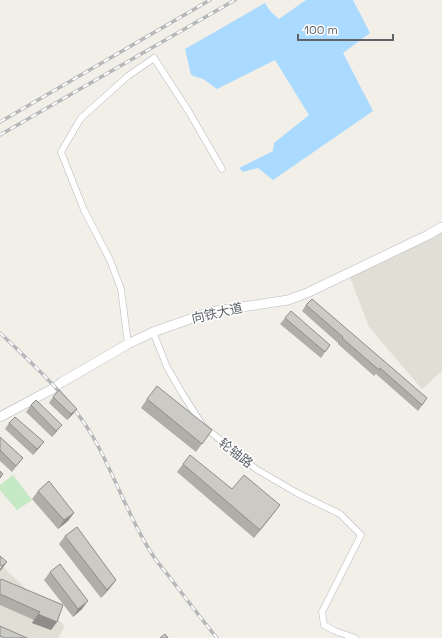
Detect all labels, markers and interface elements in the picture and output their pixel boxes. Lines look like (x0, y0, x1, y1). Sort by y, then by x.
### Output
scale bar (298, 16, 393, 42)
text: 100 m (304, 22, 338, 38)
street label: 向铁大道 (190, 299, 244, 327)
street label: 轮轴路 (215, 434, 257, 472)

